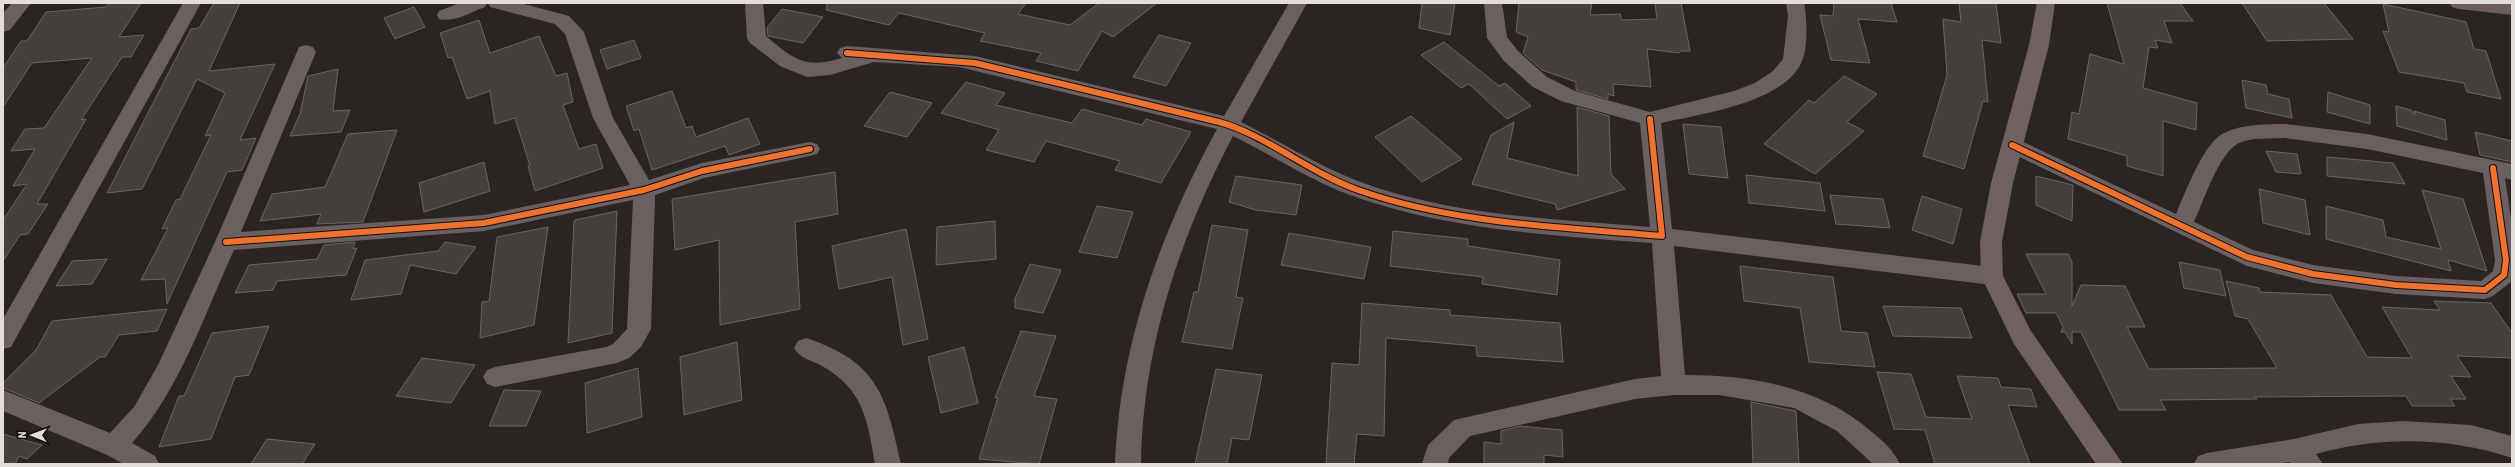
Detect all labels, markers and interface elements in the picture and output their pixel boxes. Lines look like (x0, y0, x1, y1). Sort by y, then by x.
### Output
north arrow (12, 415, 52, 455)
text: N (16, 431, 29, 438)

